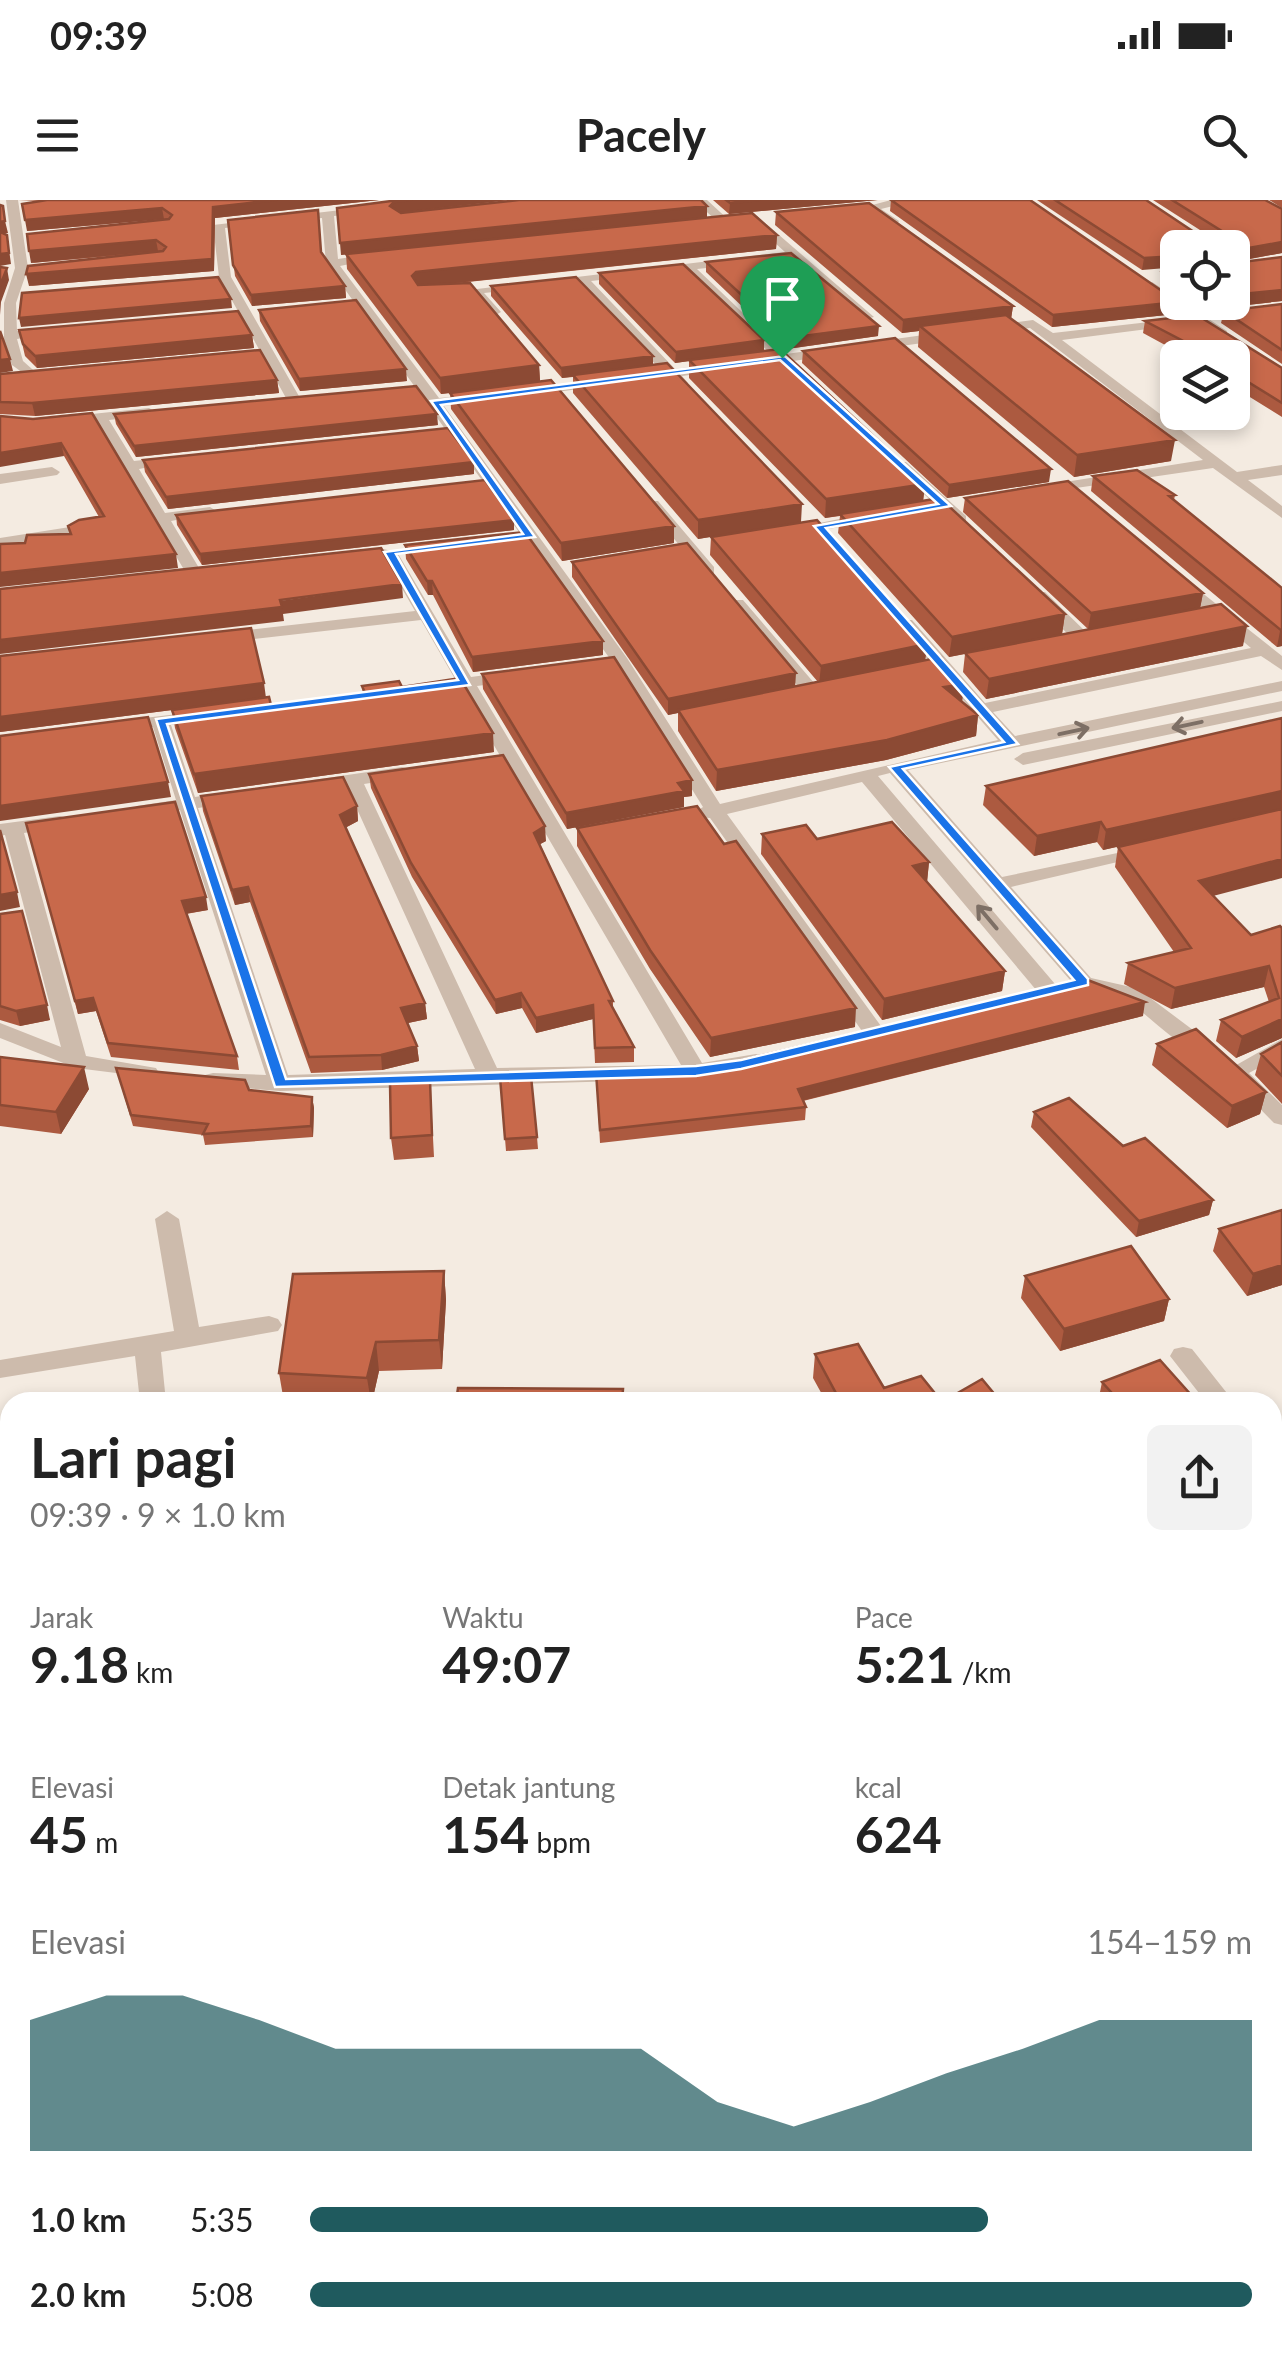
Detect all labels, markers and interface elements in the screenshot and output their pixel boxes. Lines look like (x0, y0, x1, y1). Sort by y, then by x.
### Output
text: 09:39 (50, 12, 148, 58)
icon: menu (30, 108, 85, 163)
text: Pacely (576, 108, 706, 162)
icon: search (1197, 108, 1252, 163)
map controls (1160, 230, 1250, 430)
button: locate (1160, 230, 1250, 320)
pin (740, 256, 825, 359)
icon: arrive (755, 271, 810, 326)
button: layers (1160, 340, 1250, 430)
one-way arrow (1171, 717, 1203, 736)
one-way arrow (1057, 720, 1089, 739)
one-way arrow (976, 905, 998, 931)
text: Lari pagi (30, 1424, 237, 1490)
button: share (1147, 1425, 1252, 1530)
text: 09:39 · 9 × 1.0 km (30, 1495, 286, 1534)
text: Jarak (30, 1600, 93, 1634)
text: Waktu (442, 1600, 524, 1634)
text: Pace (855, 1600, 913, 1634)
text: 9.18 (30, 1634, 129, 1694)
text: 49:07 (442, 1634, 571, 1694)
text: 5:21 (855, 1634, 955, 1694)
text: km (129, 1655, 173, 1689)
text: /km (955, 1655, 1012, 1689)
text: Elevasi (30, 1770, 114, 1804)
text: Detak jantung (442, 1770, 615, 1804)
text: kcal (855, 1770, 902, 1804)
text: 45 (30, 1804, 88, 1864)
text: 154 (442, 1804, 529, 1864)
text: 624 (855, 1804, 942, 1864)
text: m (88, 1825, 118, 1859)
text: bpm (529, 1825, 591, 1859)
text: Elevasi (30, 1922, 126, 1961)
text: 154–159 m (1088, 1922, 1252, 1961)
text: 1.0 km (30, 2200, 126, 2239)
text: 5:35 (190, 2200, 254, 2239)
text: 2.0 km (30, 2275, 126, 2314)
text: 5:08 (190, 2275, 254, 2314)

